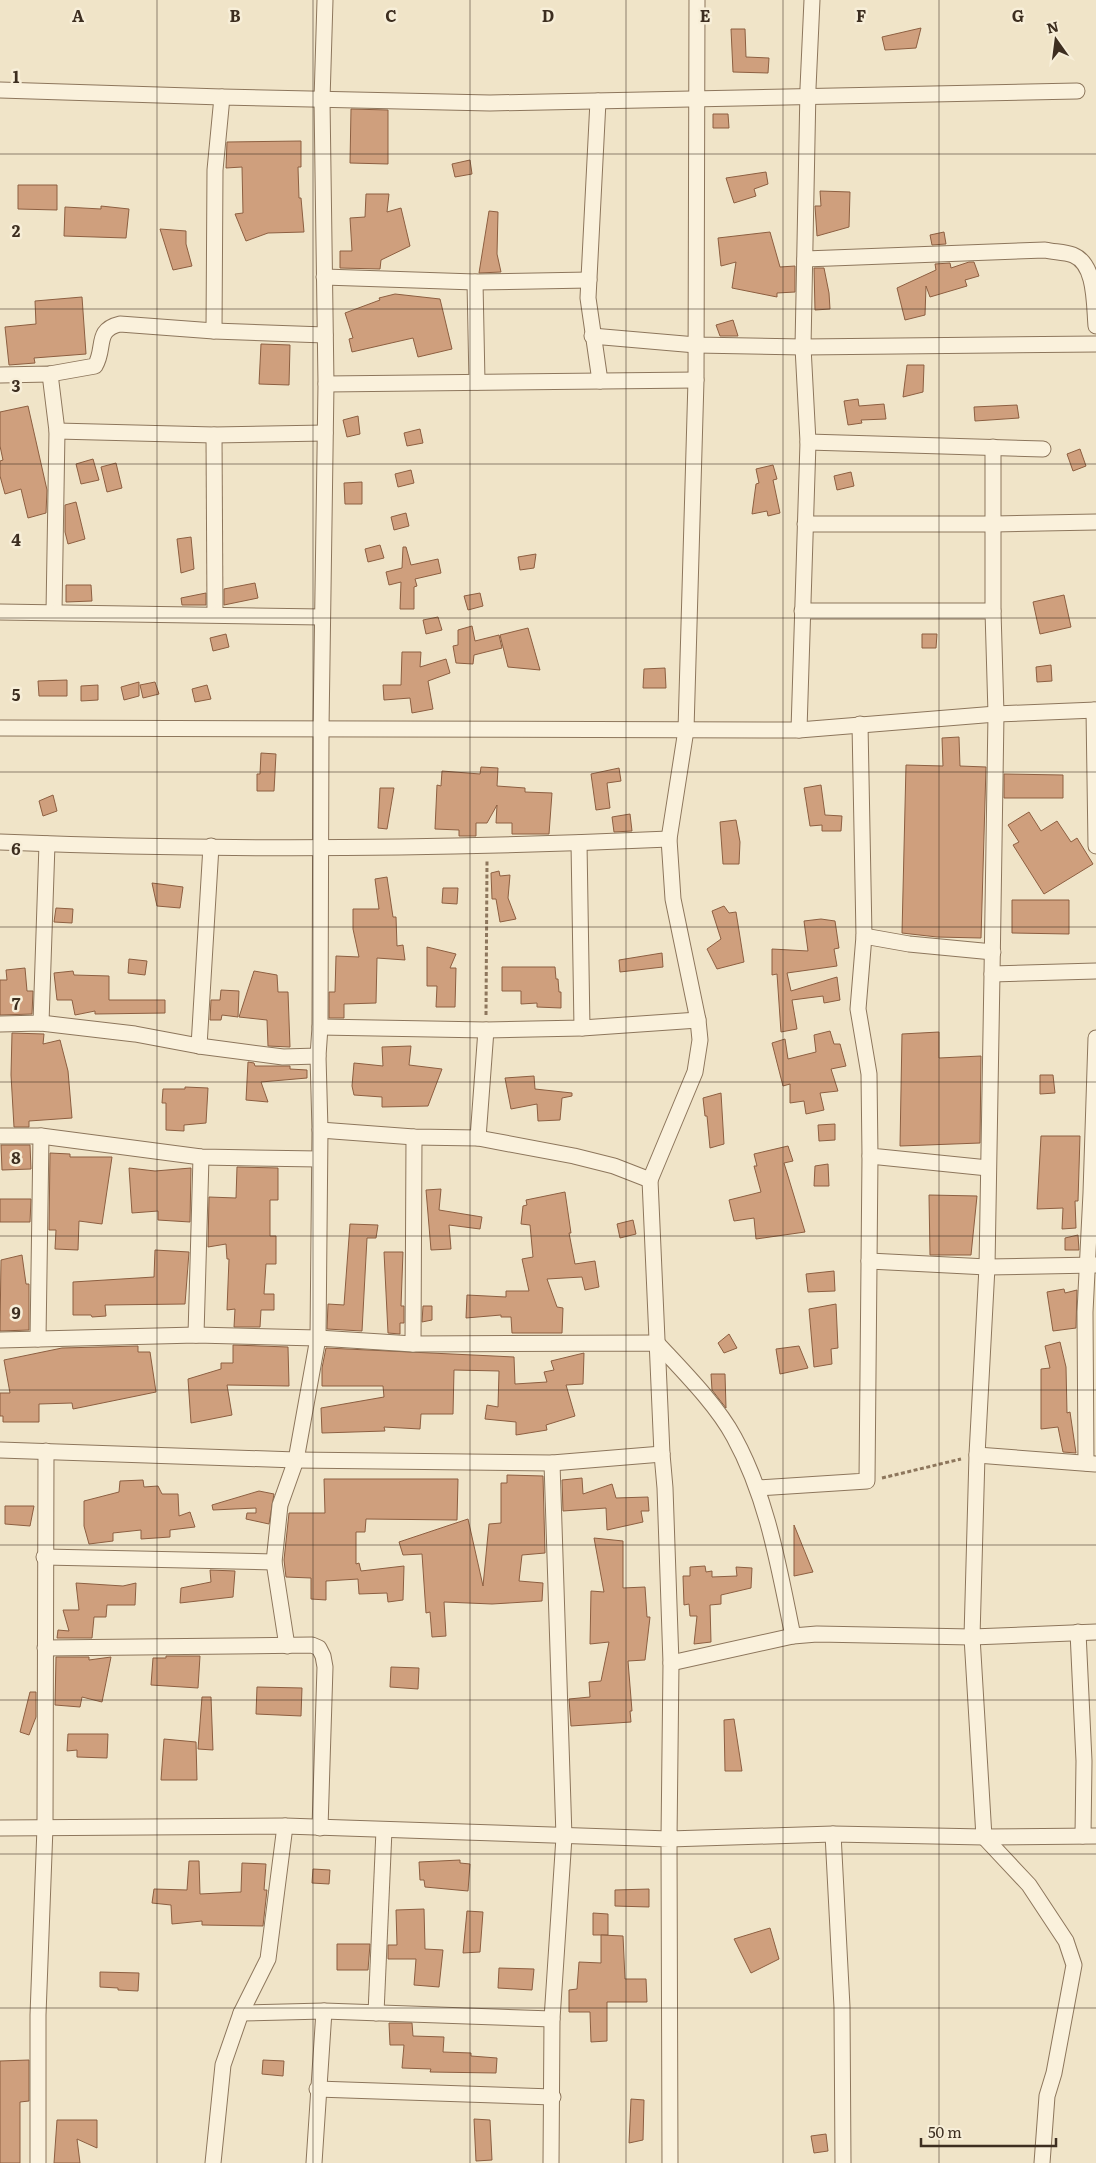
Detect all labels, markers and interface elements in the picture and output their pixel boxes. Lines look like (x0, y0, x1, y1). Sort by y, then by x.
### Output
text: A (72, 3, 84, 27)
text: B (229, 3, 241, 27)
text: C (385, 3, 397, 27)
text: D (542, 3, 554, 27)
text: E (700, 3, 711, 27)
text: F (856, 3, 866, 27)
text: G (1012, 3, 1024, 27)
north arrow (1031, 15, 1081, 65)
text: N (1044, 15, 1061, 38)
text: 1 (13, 64, 20, 88)
text: 2 (12, 218, 21, 242)
text: 3 (12, 373, 21, 397)
text: 4 (11, 527, 21, 551)
text: 5 (12, 682, 21, 706)
text: 6 (11, 836, 21, 860)
text: 7 (12, 991, 21, 1015)
text: 8 (11, 1145, 21, 1169)
text: 9 (11, 1300, 21, 1324)
scale bar (921, 2116, 1056, 2148)
text: 50 m (928, 2120, 962, 2143)

